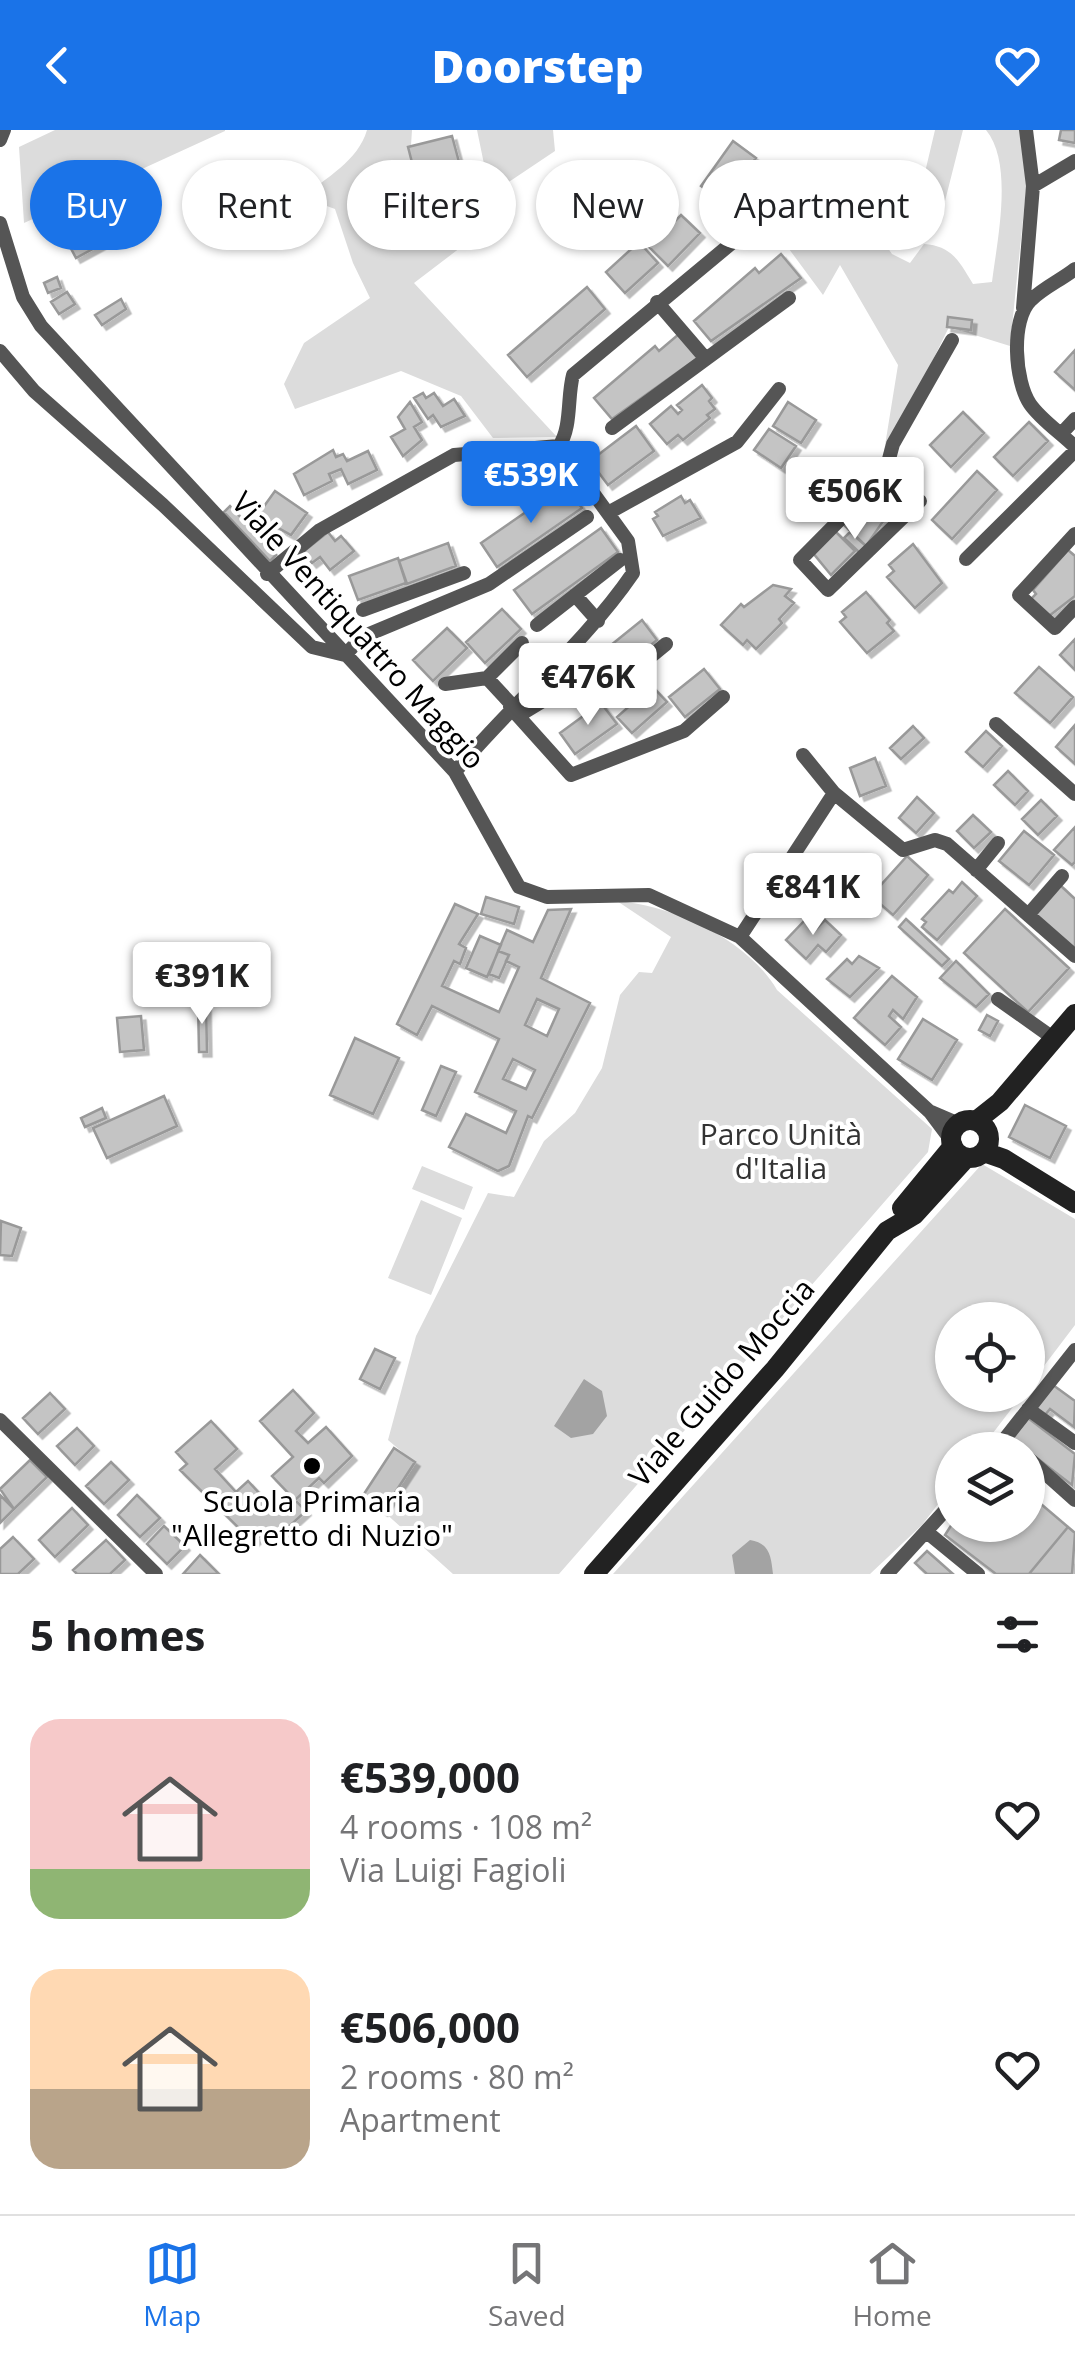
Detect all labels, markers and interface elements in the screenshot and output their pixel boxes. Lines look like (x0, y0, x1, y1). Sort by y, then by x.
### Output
text: Doorstep (431, 35, 644, 96)
icon: back (30, 38, 85, 93)
icon: heart (990, 38, 1045, 93)
chip: Buy (30, 160, 162, 250)
chip: Rent (182, 160, 327, 250)
chip: Filters (347, 160, 516, 250)
chip: New (536, 160, 679, 250)
chip: Apartment (699, 160, 945, 250)
pin: €539K (461, 441, 601, 526)
text: €539K (484, 452, 578, 495)
pin: €506K (785, 457, 925, 542)
text: €506K (808, 468, 902, 511)
street label: Viale Ventiquattro Maggio (223, 482, 495, 778)
pin: €476K (518, 643, 658, 728)
text: €476K (541, 654, 635, 697)
pin: €841K (743, 853, 883, 938)
text: €841K (766, 864, 860, 907)
pin: €391K (132, 942, 272, 1027)
text: €391K (155, 953, 249, 996)
park label: Parco Unità d'Italia (700, 1113, 862, 1188)
street label: Viale Guido Moccia (619, 1269, 823, 1495)
map controls (935, 1302, 1045, 1542)
button: locate (935, 1302, 1045, 1412)
button: layers (935, 1432, 1045, 1542)
marker: Scuola Primaria "Allegretto di Nuzio" (301, 1455, 323, 1477)
place label: Scuola Primaria "Allegretto di Nuzio" (171, 1480, 453, 1555)
text: 5 homes (30, 1606, 205, 1663)
icon: filters (990, 1607, 1045, 1662)
text: €539,000 (340, 1748, 520, 1805)
icon: home (110, 1759, 230, 1879)
icon: heart (990, 1792, 1045, 1847)
text: 4 rooms · 108 m² (340, 1805, 592, 1848)
text: Via Luigi Fagioli (340, 1848, 567, 1891)
text: €506,000 (340, 1998, 520, 2055)
icon: home (110, 2009, 230, 2129)
icon: heart (990, 2042, 1045, 2097)
text: 2 rooms · 80 m² (340, 2055, 574, 2098)
text: Apartment (340, 2098, 501, 2141)
tab: Map (143, 2236, 201, 2334)
tab: Saved (488, 2236, 566, 2334)
tab: Home (852, 2236, 932, 2334)

